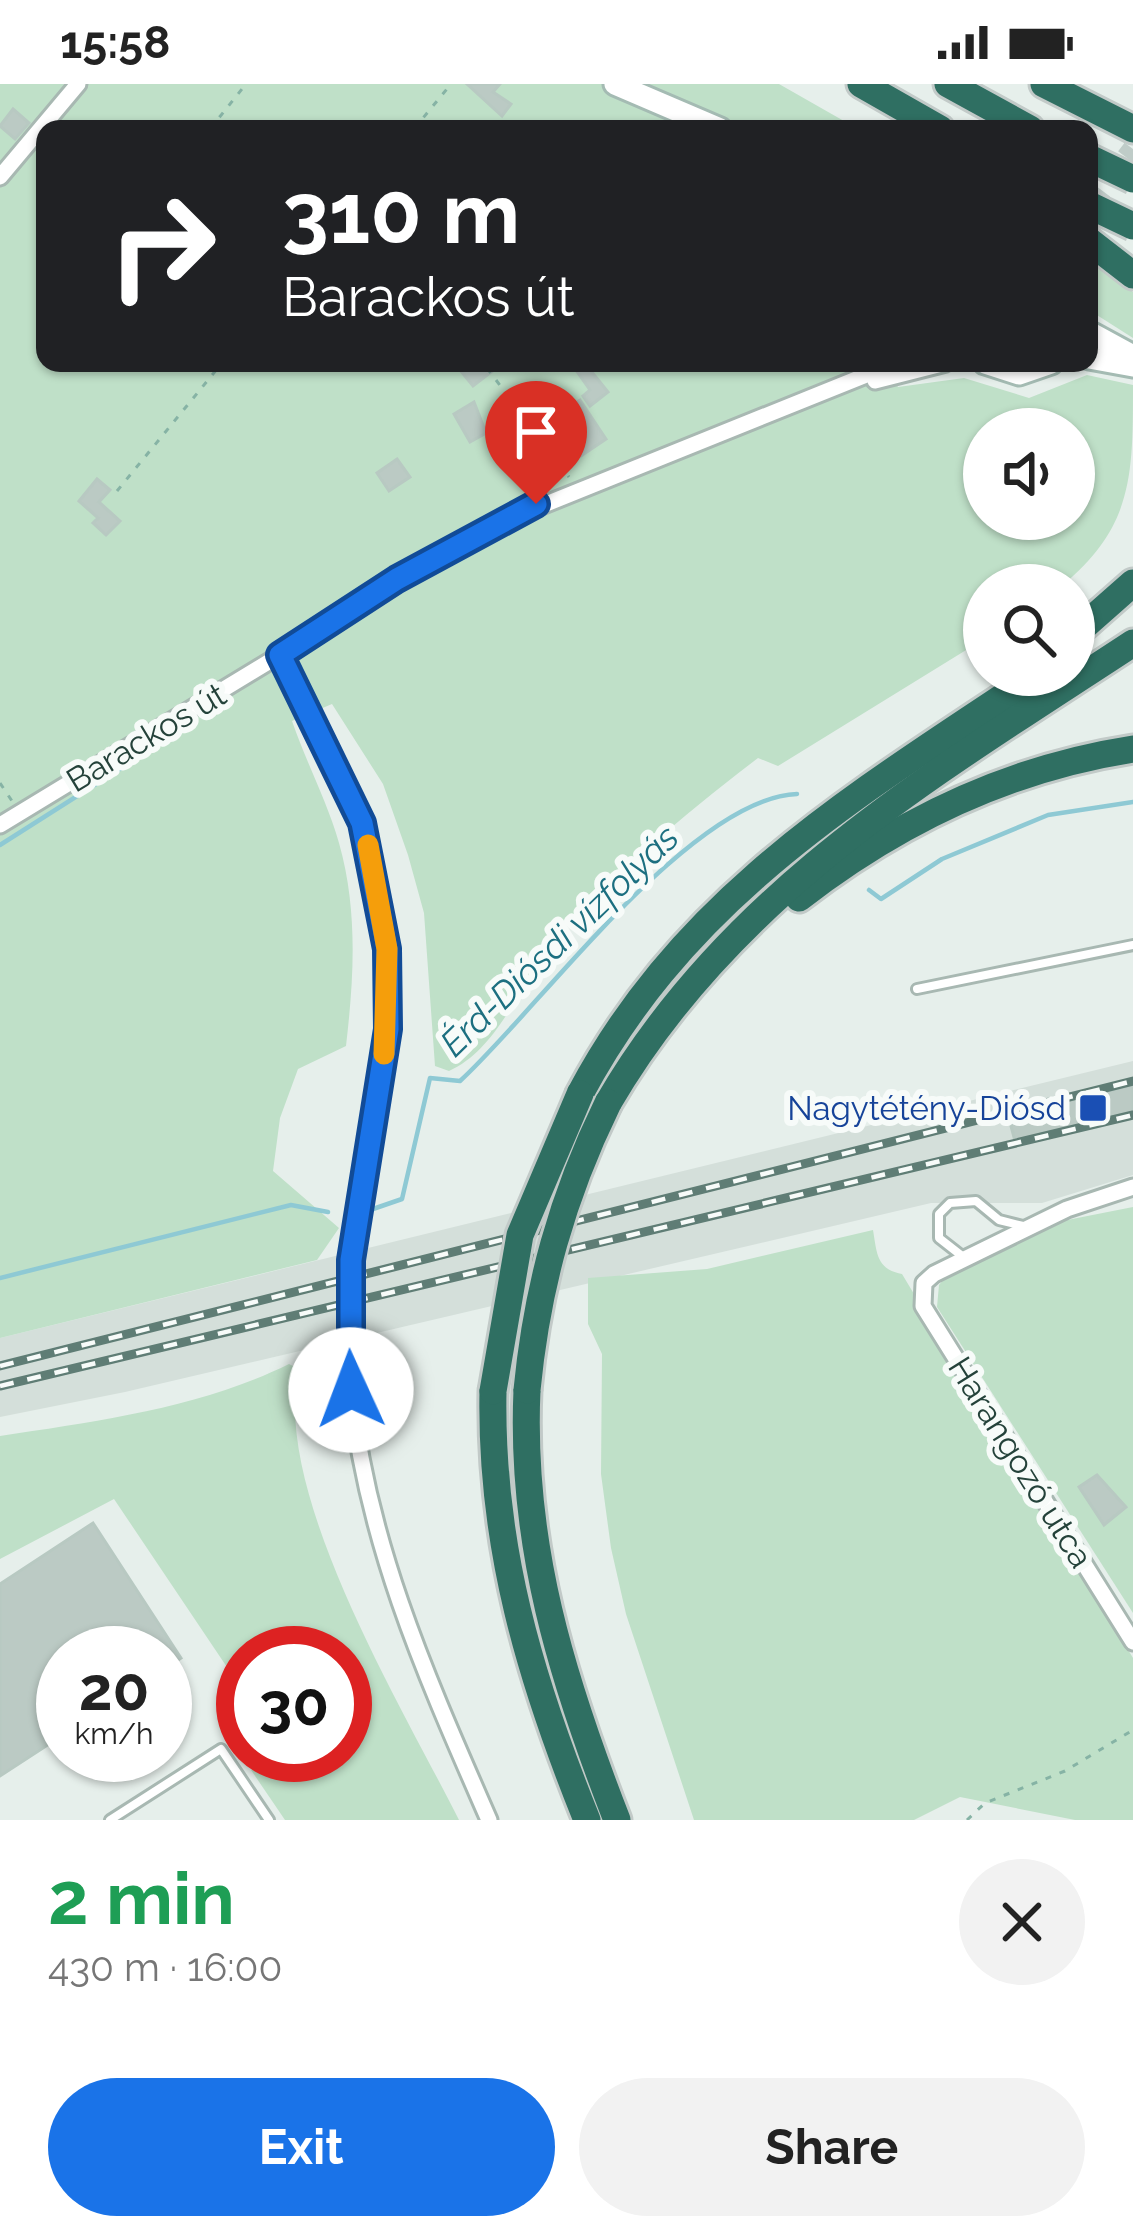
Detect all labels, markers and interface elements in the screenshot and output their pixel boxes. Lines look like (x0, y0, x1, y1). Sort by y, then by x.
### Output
text: 15:58 (60, 16, 170, 69)
text: 310 m (282, 164, 520, 263)
icon: right (84, 168, 240, 324)
text: Barackos út (282, 265, 575, 329)
pin (485, 381, 587, 504)
icon: arrive (503, 399, 569, 465)
map controls (963, 408, 1095, 696)
button: sound (963, 408, 1095, 540)
button: search (963, 564, 1095, 696)
street label: Barackos út (60, 675, 233, 800)
water label: Érd-Diósdi vízfolyás (431, 816, 687, 1064)
place label: Nagytétény-Diósd (787, 1089, 1066, 1128)
marker: Nagytétény-Diósd (1077, 1092, 1109, 1124)
position arrow (288, 1327, 414, 1453)
street label: Harangozó utca (940, 1350, 1101, 1575)
speed limit sign: 30 (216, 1626, 372, 1782)
text: 20 (79, 1654, 149, 1724)
text: km/h (74, 1716, 154, 1751)
text: 2 min (48, 1856, 235, 1941)
button: close (959, 1859, 1085, 1985)
text: 430 m · 16:00 (48, 1944, 282, 1990)
button: Exit (48, 2078, 555, 2216)
button: Share (579, 2078, 1085, 2216)

